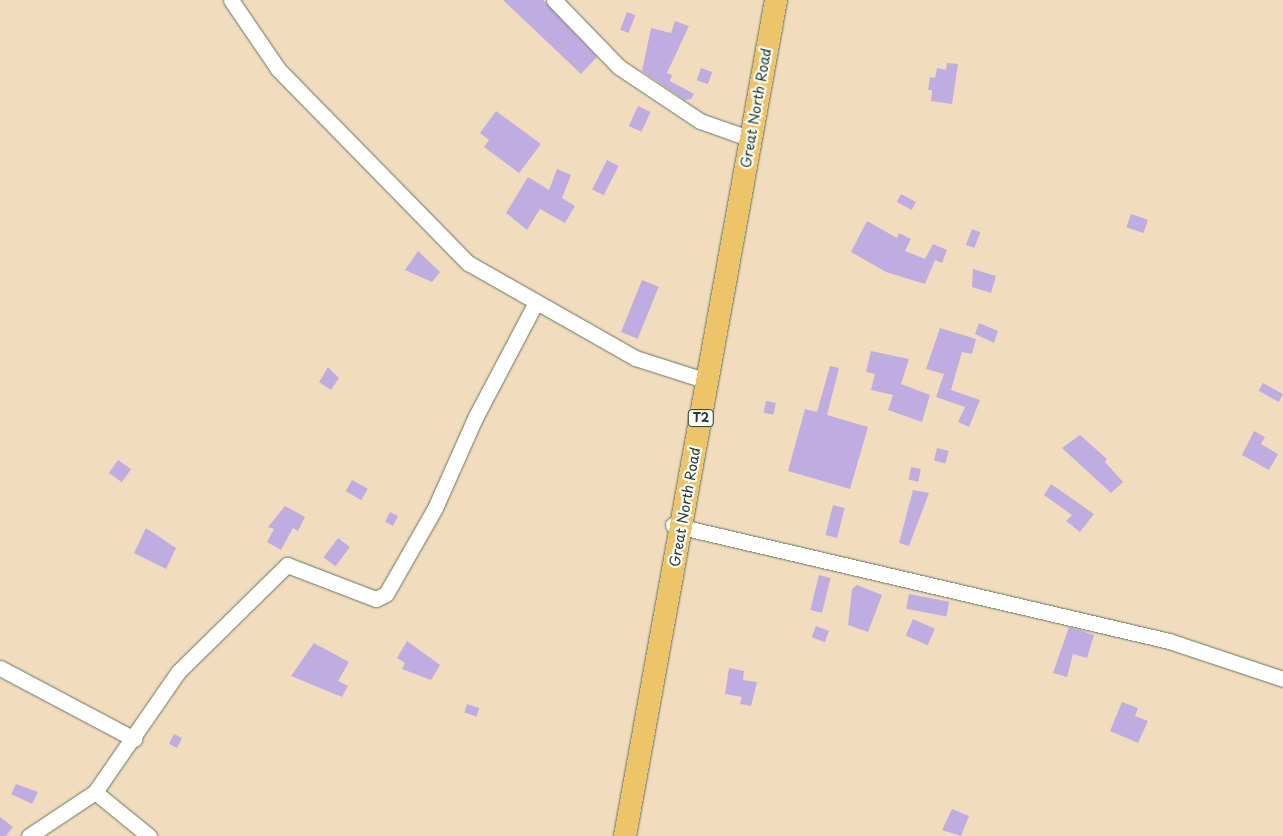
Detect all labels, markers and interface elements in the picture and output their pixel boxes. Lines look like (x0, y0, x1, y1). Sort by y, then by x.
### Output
street label: Great North Road (737, 47, 775, 169)
road number: T2 (687, 408, 715, 428)
street label: Great North Road (666, 446, 704, 568)

